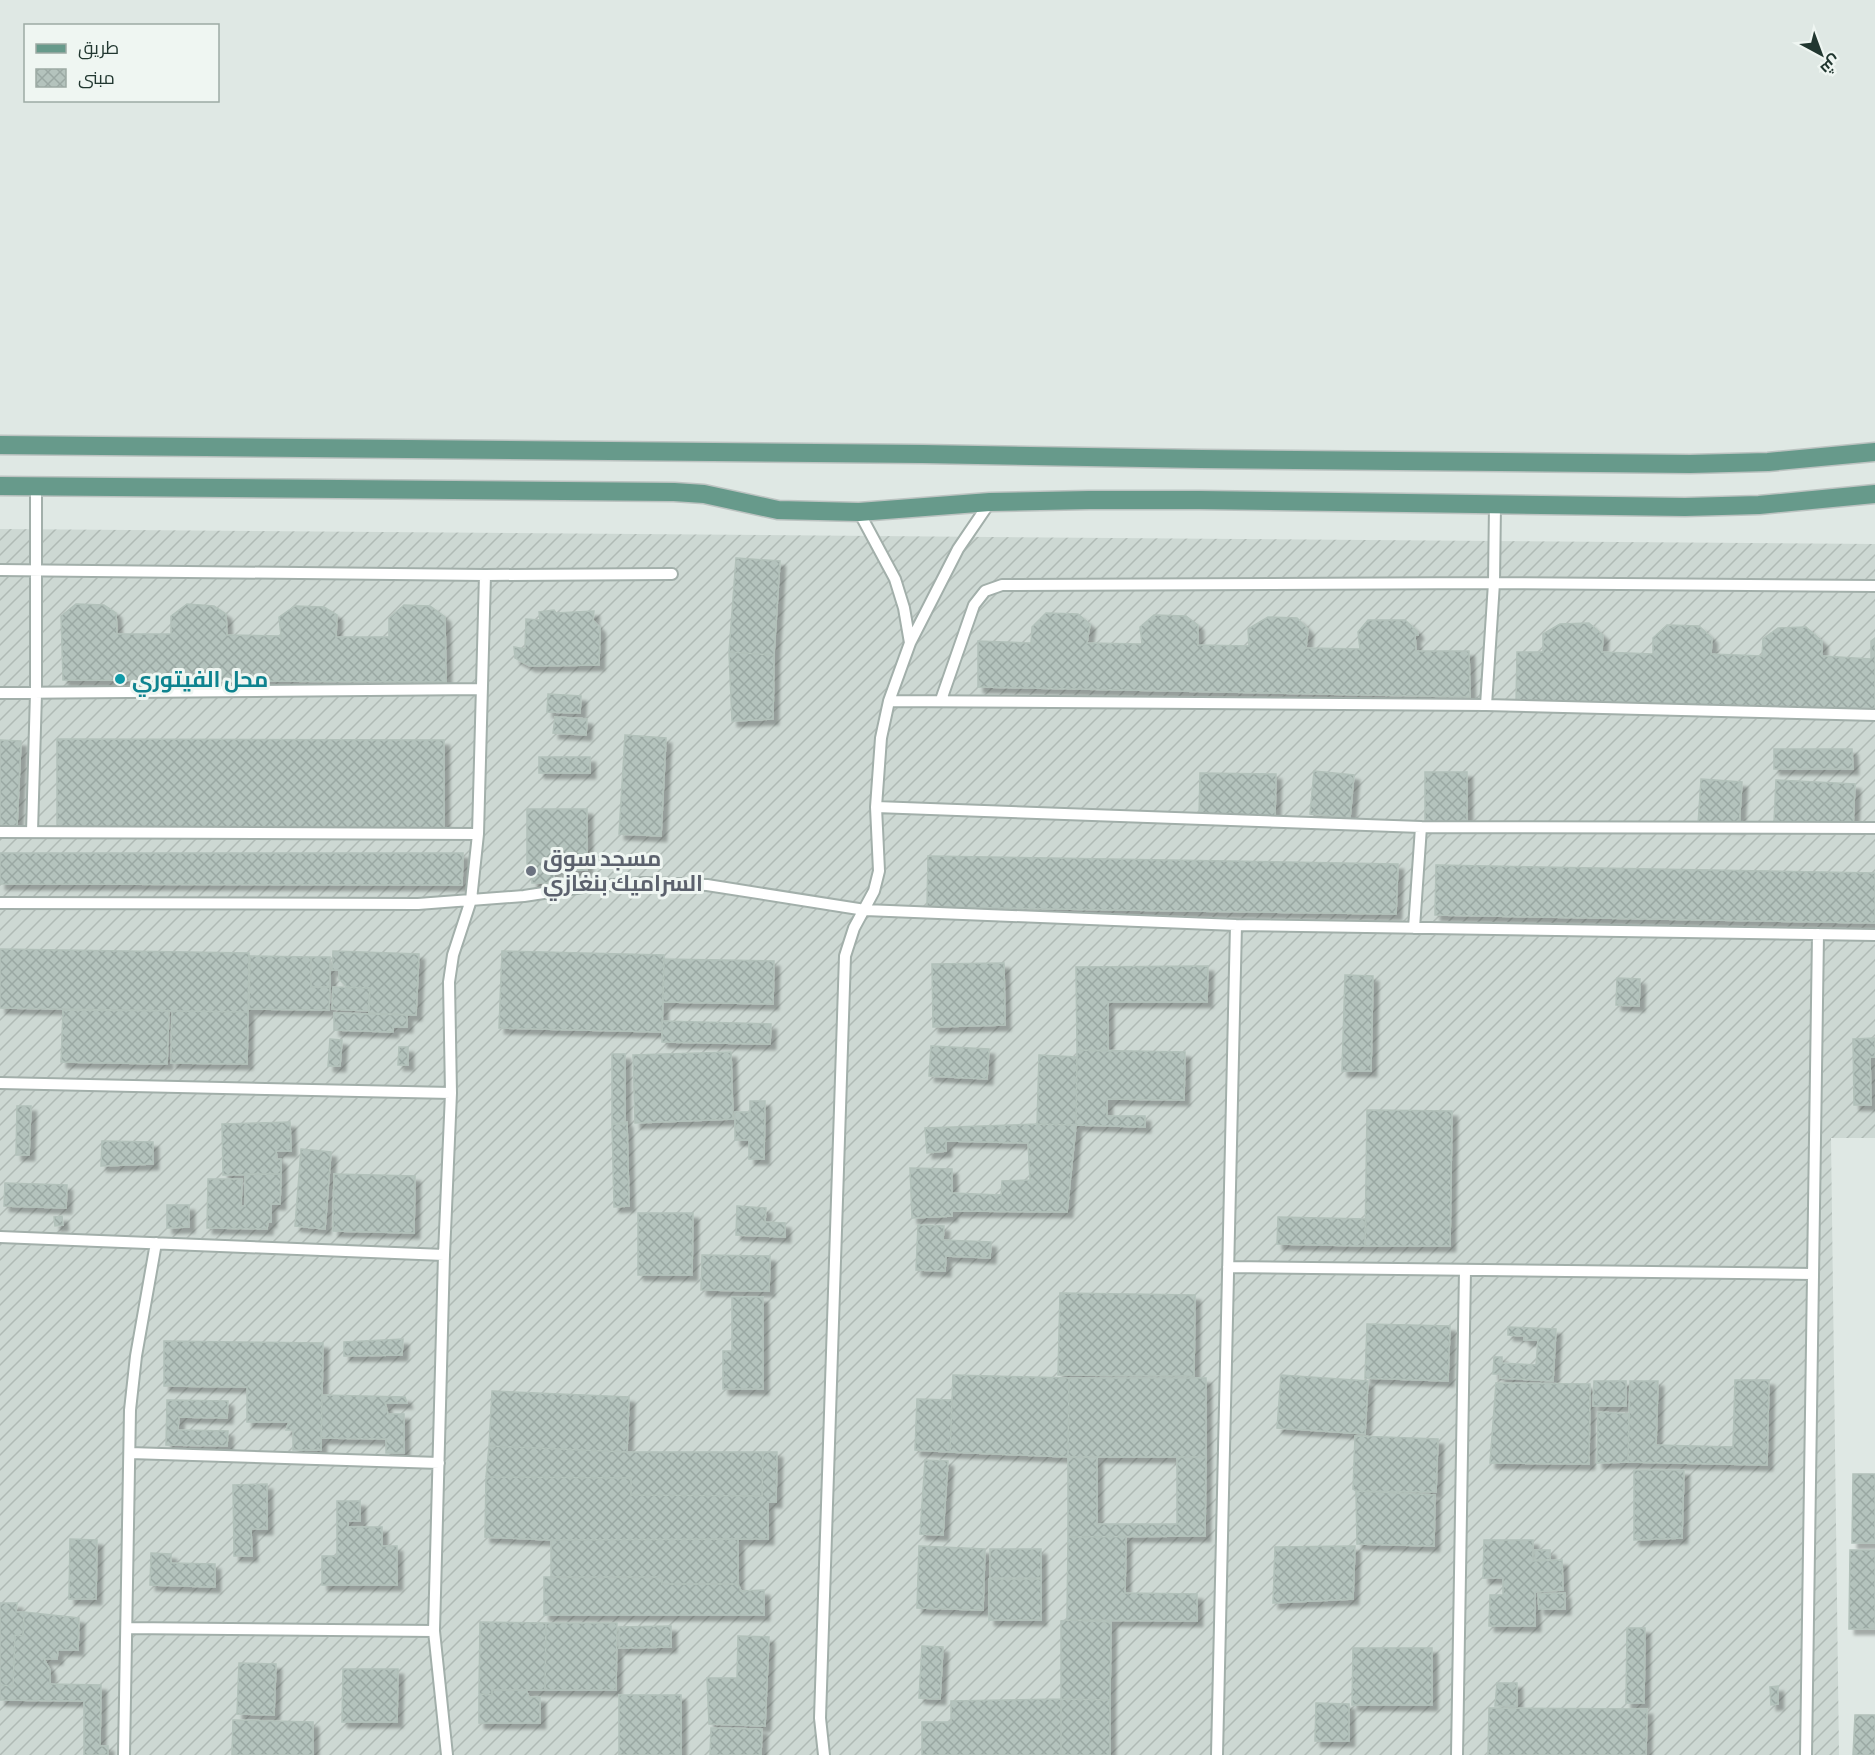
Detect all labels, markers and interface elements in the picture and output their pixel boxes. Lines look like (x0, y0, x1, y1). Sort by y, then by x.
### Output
legend (24, 24, 219, 102)
north arrow (1791, 24, 1851, 84)
text: طريق (78, 38, 119, 60)
text: ش (1816, 50, 1844, 78)
text: مبنى (78, 68, 115, 89)
place label: محل الفيتوري (132, 667, 268, 697)
marker: محل الفيتوري (113, 672, 127, 686)
place label: مسجد سوق السراميك بنغازي (543, 846, 703, 901)
marker: مسجد سوق السراميك بنغازي (524, 864, 538, 878)

